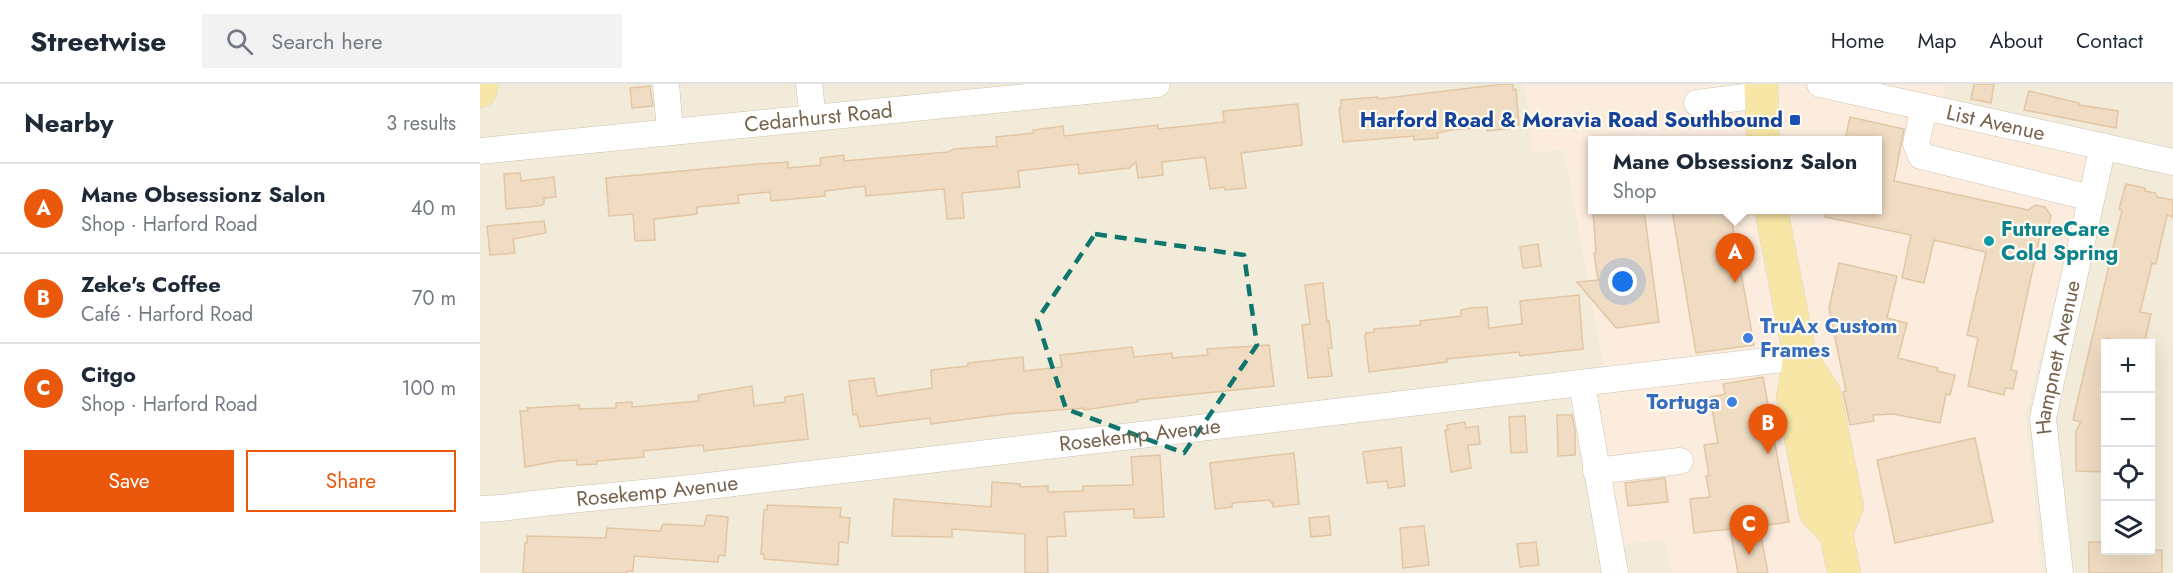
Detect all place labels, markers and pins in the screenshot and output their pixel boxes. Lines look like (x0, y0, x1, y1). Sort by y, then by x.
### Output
place label: Harford Road & Moravia Road Southbound (1360, 105, 1783, 135)
marker: Harford Road & Moravia Road Southbound (1788, 113, 1802, 127)
place label: FutureCare Cold Spring (2001, 214, 2118, 268)
pin: A (1716, 234, 1754, 283)
marker: FutureCare Cold Spring (1982, 234, 1996, 248)
place label: TruAx Custom Frames (1760, 311, 1897, 365)
marker: TruAx Custom Frames (1741, 331, 1755, 345)
place label: Tortuga (1646, 387, 1720, 417)
marker: Tortuga (1725, 395, 1739, 409)
pin: B (1748, 404, 1788, 454)
pin: C (1730, 506, 1768, 555)

